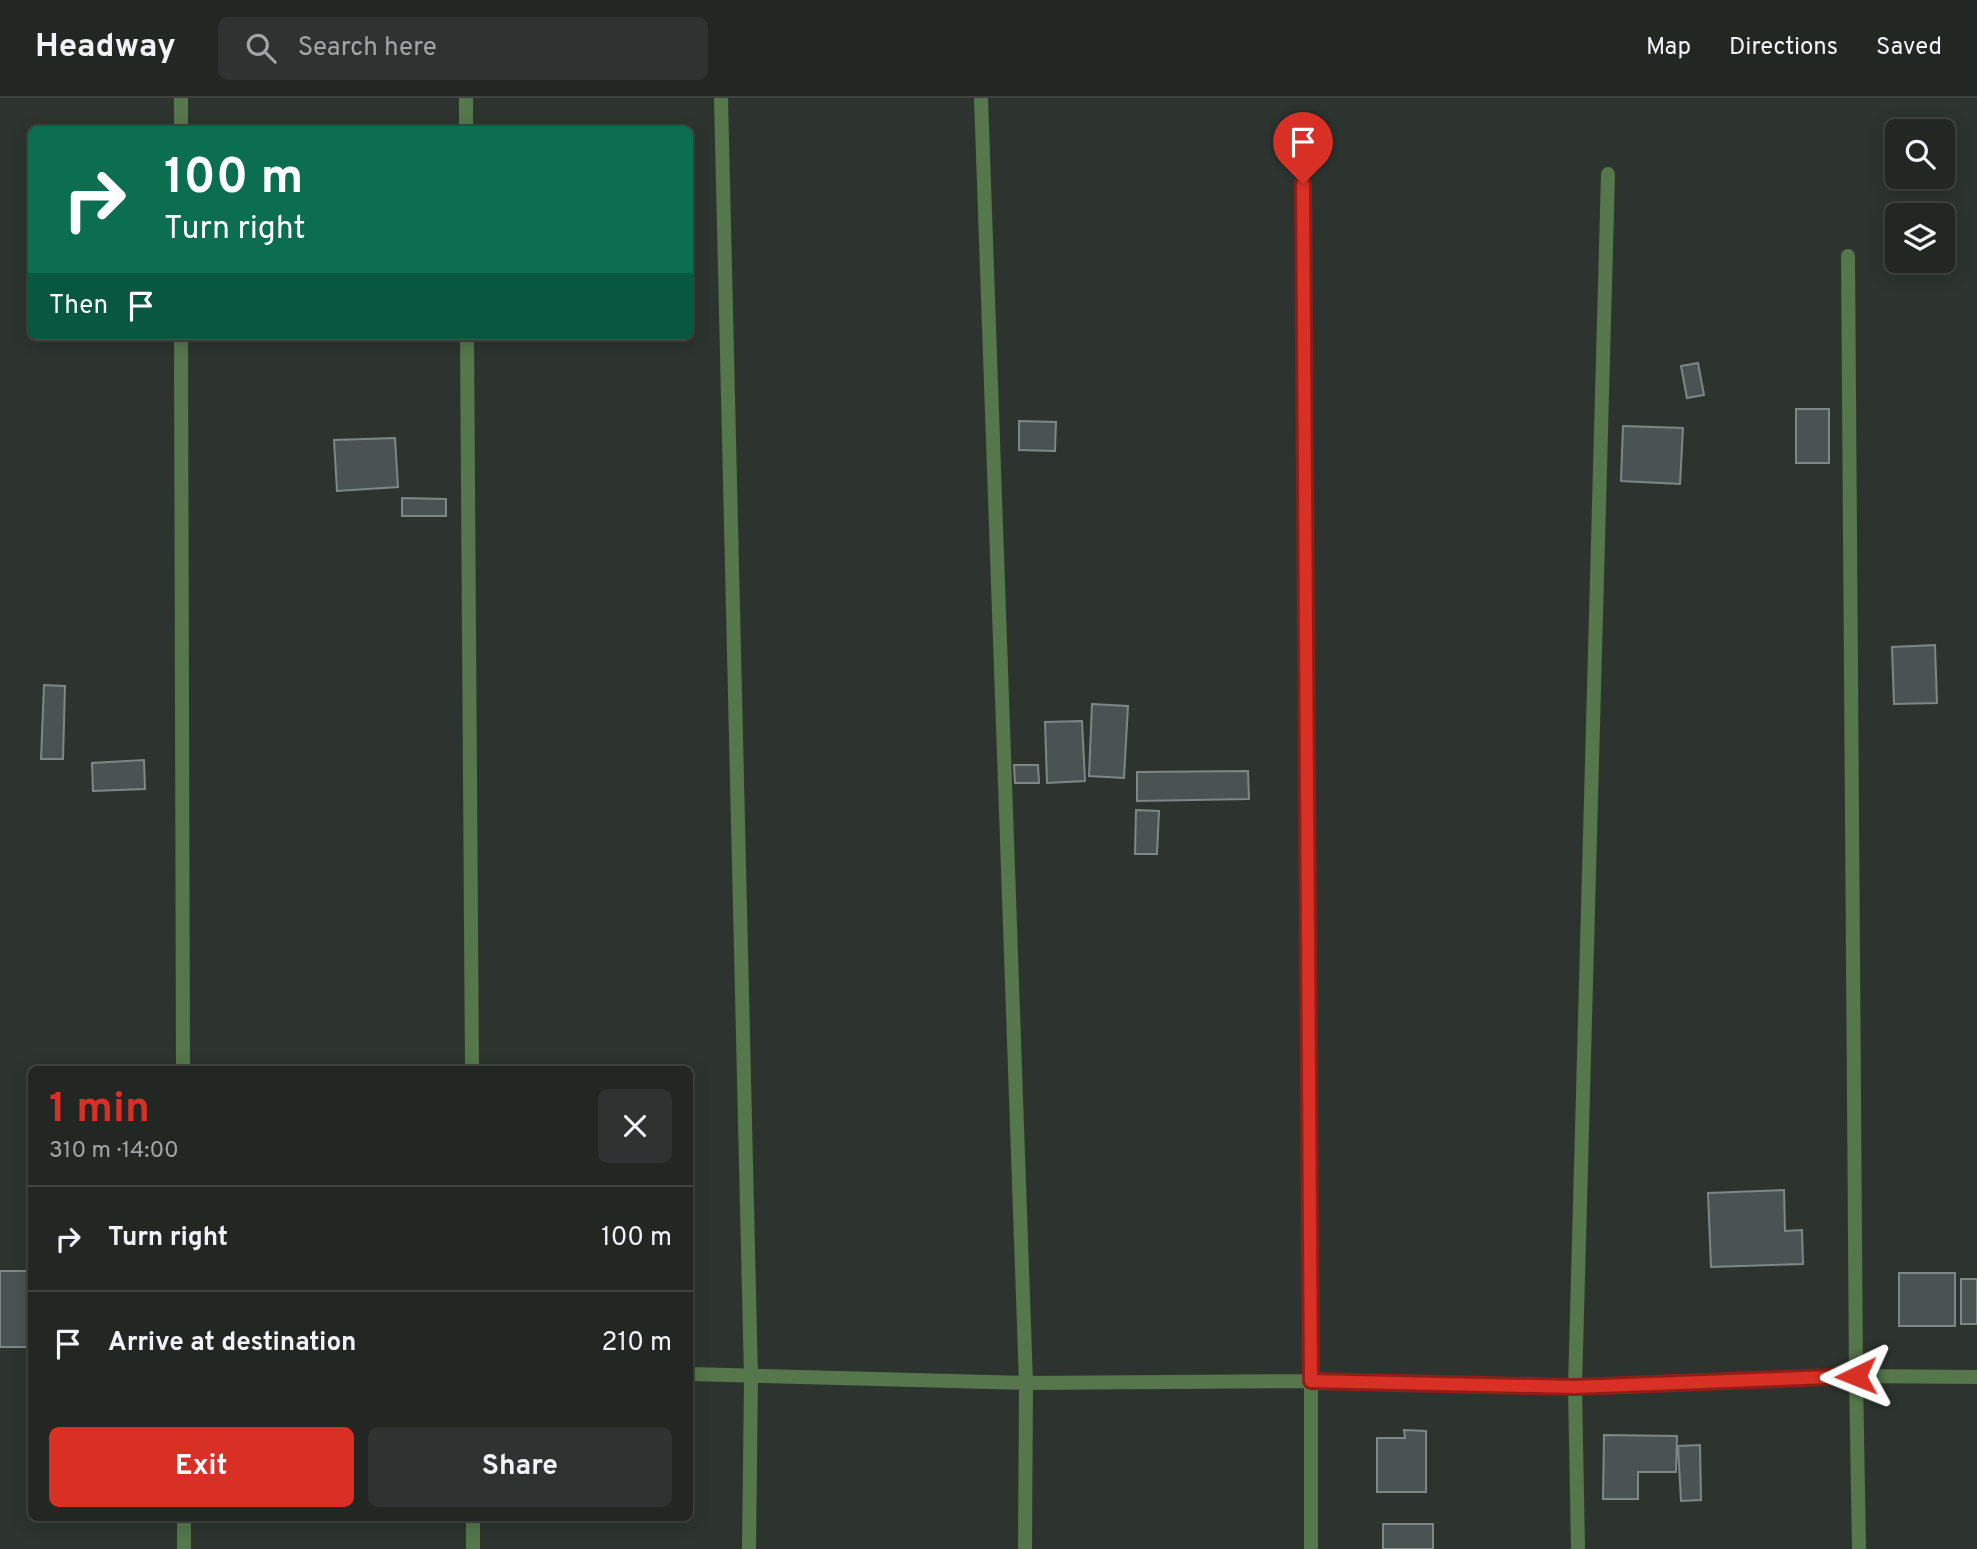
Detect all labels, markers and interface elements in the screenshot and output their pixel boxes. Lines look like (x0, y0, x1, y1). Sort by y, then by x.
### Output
search box (218, 17, 708, 80)
text: Headway (35, 27, 176, 69)
icon: search (242, 29, 280, 67)
text: Search here (298, 32, 437, 65)
text: Map (1646, 33, 1691, 63)
text: Directions (1729, 33, 1838, 63)
text: Saved (1876, 33, 1942, 63)
pin (1273, 112, 1333, 184)
map controls (1885, 119, 1955, 273)
button: search (1885, 119, 1955, 189)
icon: arrive (1284, 123, 1322, 161)
text: 100 m (164, 149, 303, 211)
icon: right (49, 154, 140, 245)
button: layers (1885, 203, 1955, 273)
text: Turn right (164, 210, 306, 250)
icon: arrive (122, 287, 160, 325)
text: Then (49, 290, 108, 323)
text: 1 min (49, 1084, 150, 1137)
button: close (598, 1089, 672, 1163)
text: 310 m · 14:00 (49, 1137, 179, 1166)
icon: right (49, 1220, 87, 1258)
text: Turn right (108, 1222, 228, 1255)
text: 100 m (601, 1222, 672, 1255)
icon: arrive (49, 1325, 87, 1363)
text: Arrive at destination (108, 1327, 356, 1360)
text: 210 m (602, 1327, 672, 1360)
position arrow (1819, 1339, 1893, 1413)
button: Exit (49, 1427, 354, 1507)
button: Share (368, 1427, 672, 1507)

